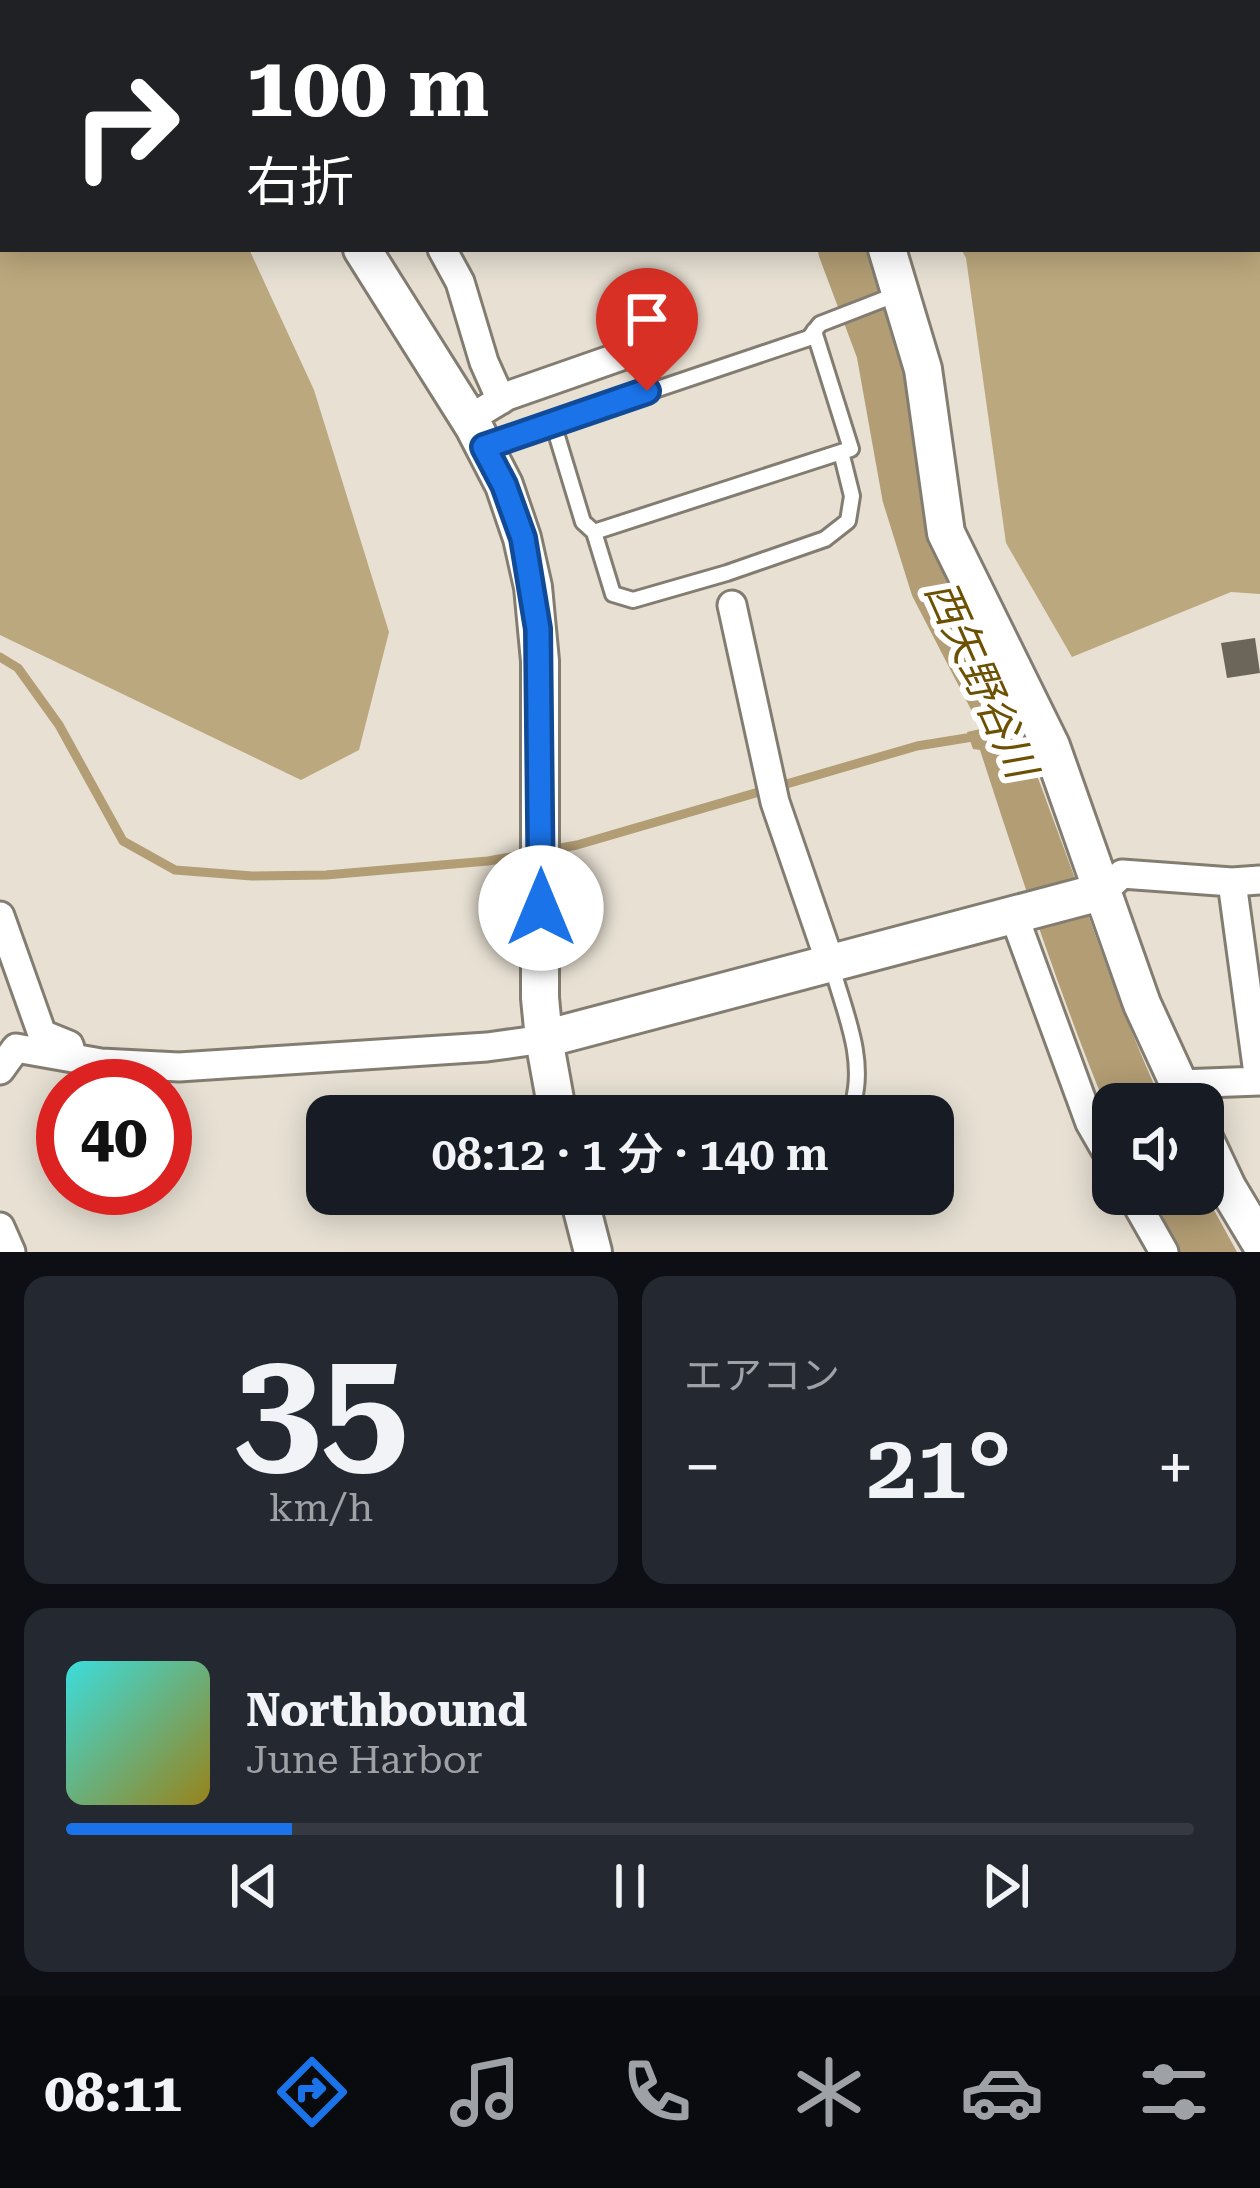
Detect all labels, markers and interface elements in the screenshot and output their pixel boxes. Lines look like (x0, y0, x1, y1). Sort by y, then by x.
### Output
text: 100 m (246, 38, 489, 136)
icon: right (48, 48, 204, 204)
text: 右折 (246, 151, 354, 214)
pin (596, 268, 698, 391)
icon: arrive (614, 286, 680, 352)
water label: 西矢野谷川 (916, 573, 1048, 789)
position arrow (478, 845, 604, 971)
speed limit sign: 40 (36, 1059, 192, 1215)
map controls (1092, 1083, 1224, 1215)
button: sound (1092, 1083, 1224, 1215)
text: 08:12 · 1 分 · 140 m (431, 1128, 829, 1181)
text: 35 (234, 1315, 408, 1498)
text: エアコン (684, 1353, 840, 1399)
text: 21° (866, 1415, 1012, 1520)
text: − (684, 1429, 721, 1506)
text: + (1157, 1429, 1194, 1506)
text: km/h (269, 1485, 373, 1531)
text: Northbound (246, 1684, 527, 1737)
text: June Harbor (246, 1737, 483, 1783)
icon: previous (221, 1853, 287, 1919)
icon: pause (597, 1853, 663, 1919)
icon: next (973, 1853, 1039, 1919)
icon: directions (270, 2050, 354, 2134)
icon: music (443, 2050, 527, 2134)
icon: phone (615, 2050, 699, 2134)
icon: climate (787, 2050, 871, 2134)
icon: car (960, 2050, 1044, 2134)
icon: filters (1132, 2050, 1216, 2134)
text: 08:11 (44, 2061, 182, 2124)

